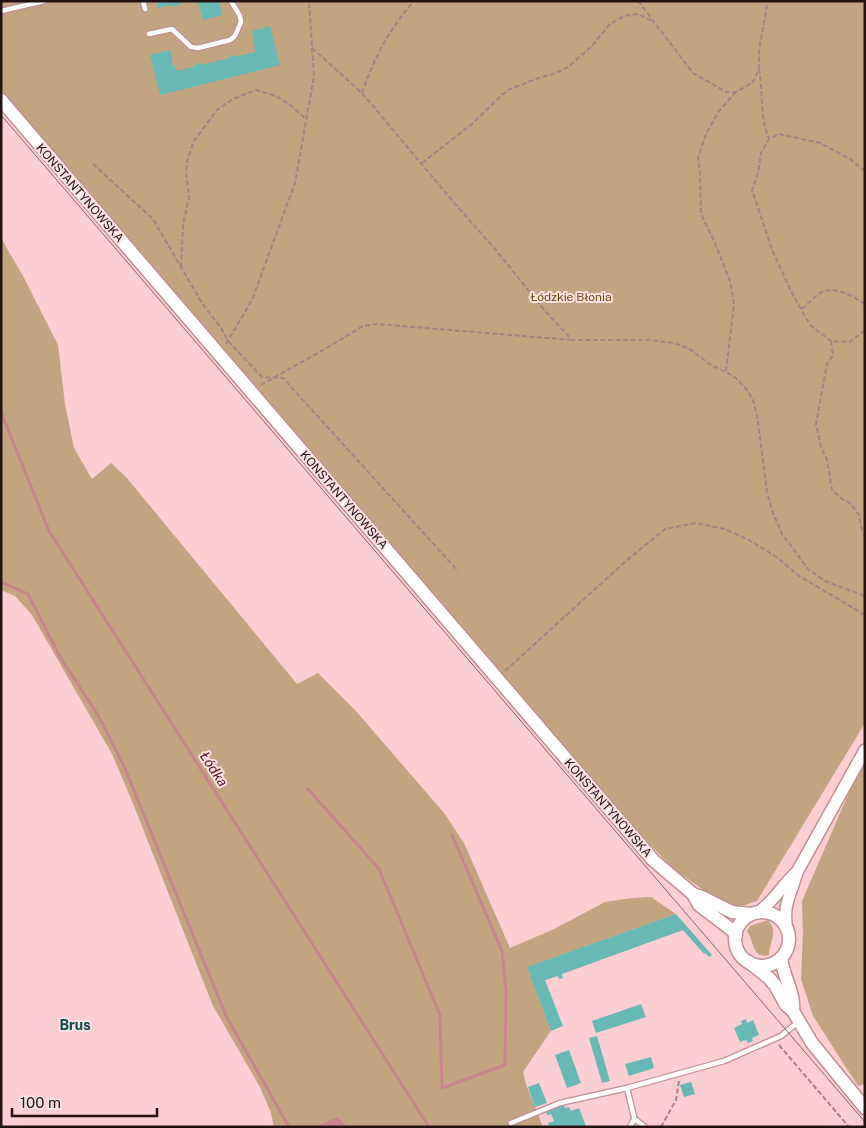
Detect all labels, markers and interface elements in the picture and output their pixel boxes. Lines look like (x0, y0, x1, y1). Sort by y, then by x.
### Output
street label: KONSTANTYNOWSKA (33, 141, 127, 246)
park label: Łódzkie Błonia (530, 290, 612, 304)
street label: KONSTANTYNOWSKA (297, 448, 391, 553)
water label: Łódka (197, 749, 231, 789)
street label: KONSTANTYNOWSKA (561, 756, 655, 861)
district label: Brus (59, 1017, 91, 1033)
scale bar (12, 1086, 158, 1118)
text: 100 m (20, 1094, 61, 1111)

